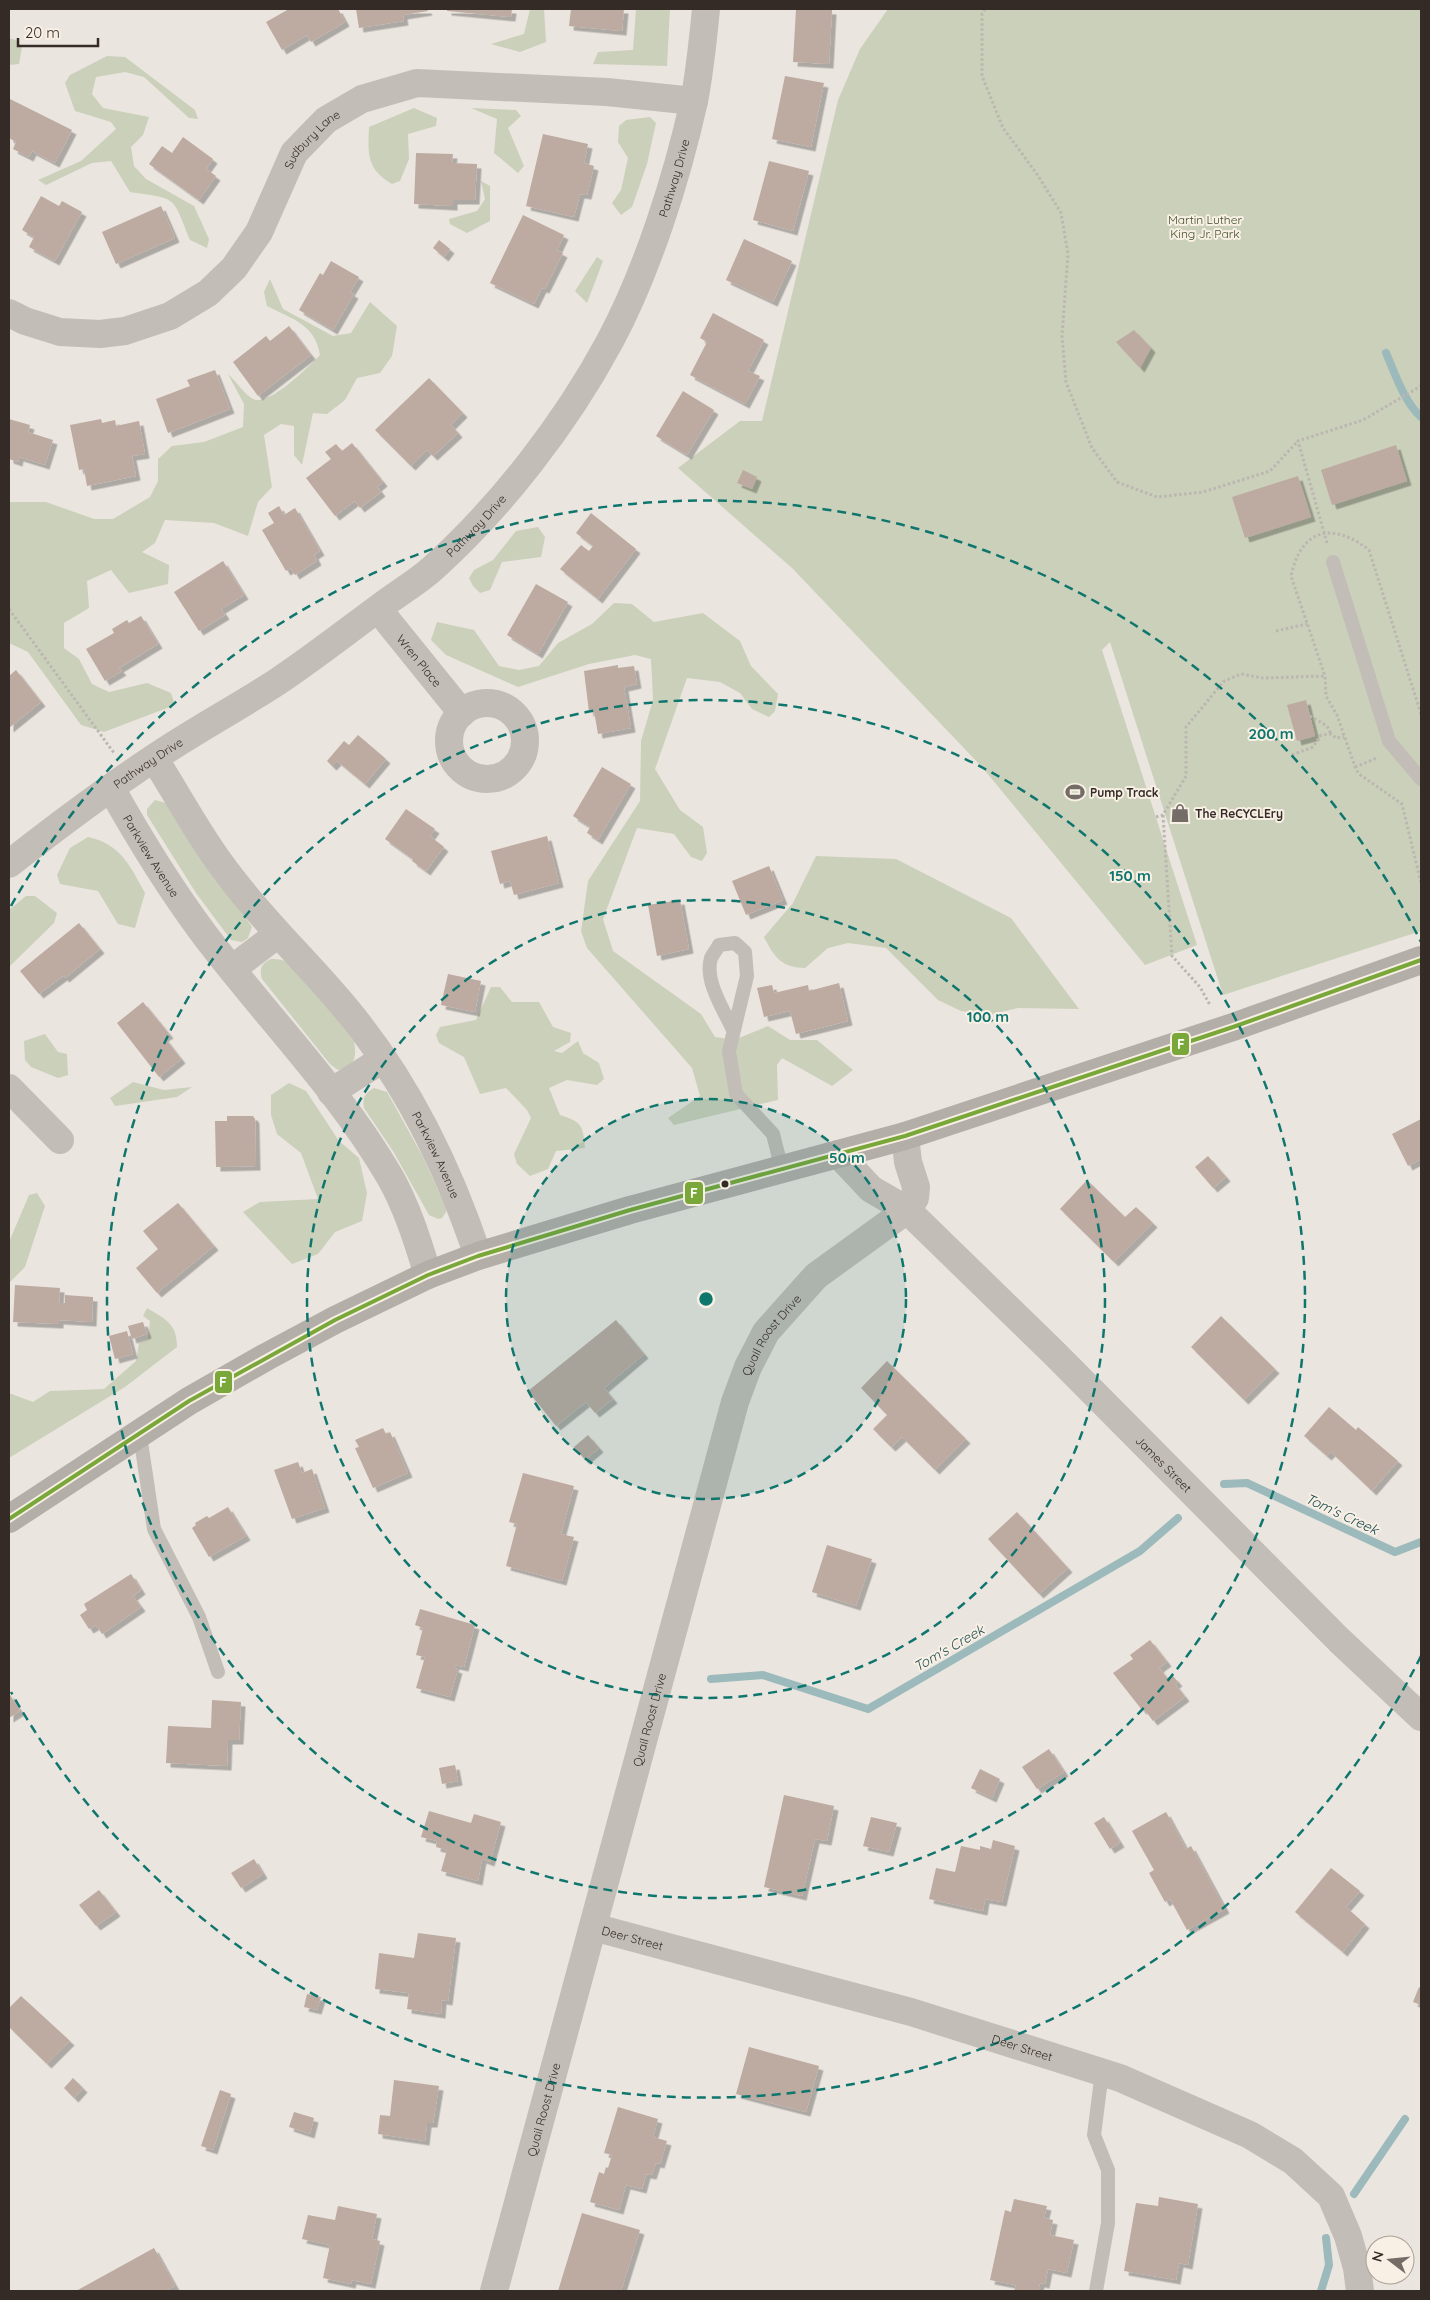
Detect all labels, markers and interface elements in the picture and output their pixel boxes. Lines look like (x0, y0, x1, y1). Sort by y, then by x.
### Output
scale bar (18, 15, 98, 47)
text: 20 m (25, 23, 60, 42)
street label: Sudbury Lane (280, 106, 343, 171)
street label: Pathway Drive (655, 137, 692, 219)
park label: Martin Luther King Jr. Park (1168, 212, 1242, 241)
street label: Pathway Drive (443, 491, 509, 560)
street label: Wren Place (394, 631, 445, 690)
text: 200 m (1249, 724, 1294, 743)
street label: Pathway Drive (110, 734, 186, 791)
sports icon: Pump Track (1064, 781, 1086, 803)
place label: Pump Track (1090, 785, 1159, 800)
shop icon: The ReCYCLEry (1169, 802, 1191, 824)
place label: The ReCYCLEry (1195, 806, 1283, 821)
street label: Parkview Avenue (120, 812, 183, 900)
text: 150 m (1109, 866, 1151, 885)
text: 100 m (967, 1007, 1009, 1026)
line badge: F (1171, 1032, 1190, 1056)
text: F (1177, 1035, 1185, 1053)
street label: Parkview Avenue (409, 1109, 463, 1201)
text: 50 m (829, 1148, 865, 1167)
unlabelled marker (720, 1179, 730, 1189)
line badge: F (684, 1181, 704, 1205)
text: F (690, 1184, 698, 1202)
centre of rings (697, 1290, 715, 1308)
street label: Quail Roost Drive (738, 1291, 804, 1378)
line badge: F (214, 1370, 233, 1394)
text: F (219, 1373, 227, 1391)
street label: James Street (1133, 1432, 1195, 1495)
water label: Tom's Creek (1303, 1489, 1383, 1539)
water label: Tom's Creek (910, 1620, 989, 1675)
street label: Quail Roost Drive (629, 1671, 669, 1768)
street label: Deer Street (600, 1922, 665, 1953)
street label: Deer Street (990, 2031, 1055, 2064)
street label: Quail Roost Drive (523, 2061, 563, 2158)
north arrow (1365, 2235, 1415, 2285)
text: N (1367, 2249, 1388, 2264)

